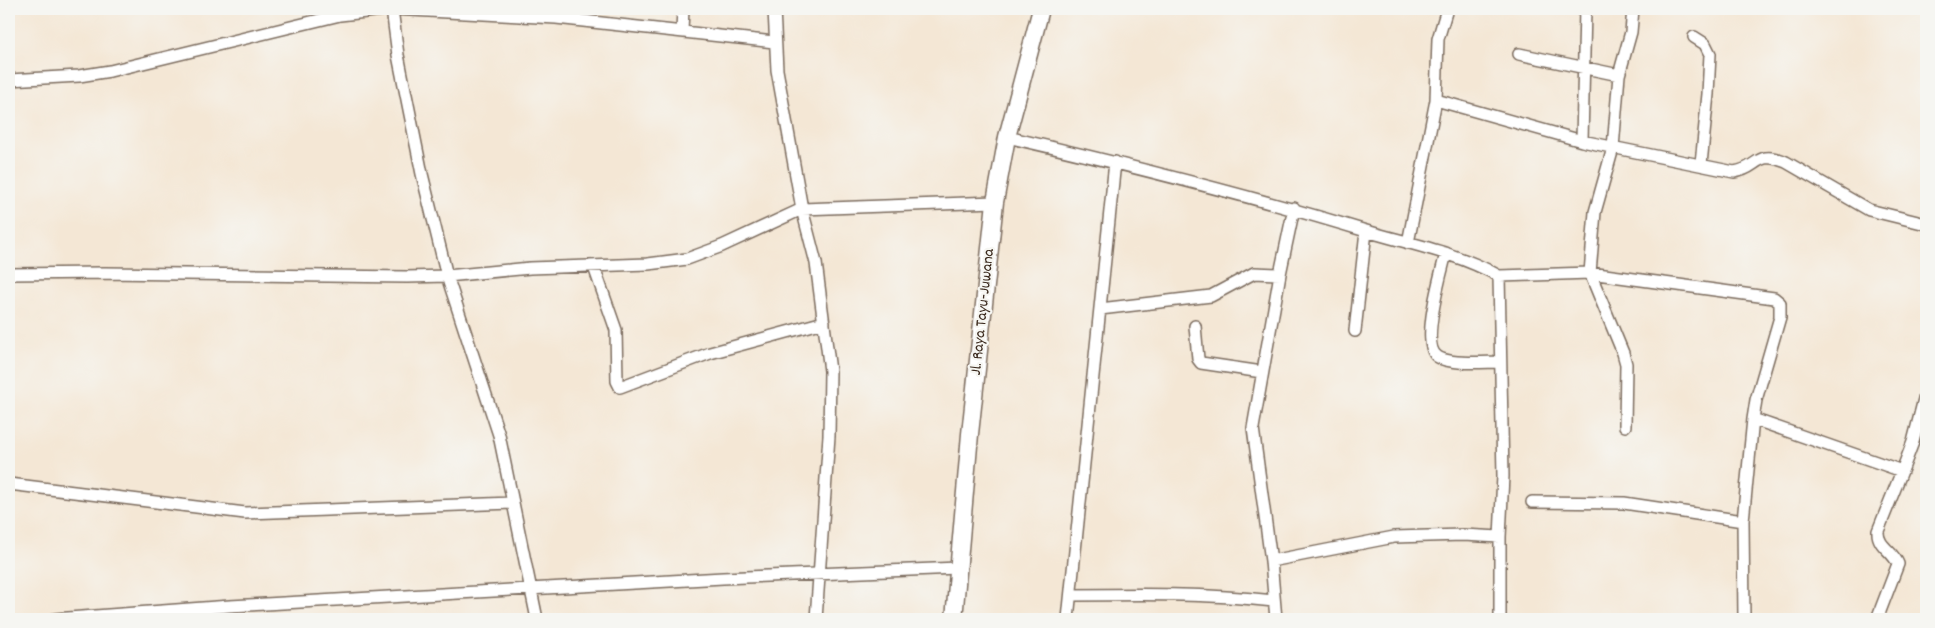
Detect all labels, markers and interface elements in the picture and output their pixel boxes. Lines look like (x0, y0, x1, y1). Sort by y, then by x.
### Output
street label: Jl. Raya Tayu-Juwana (965, 247, 1001, 376)

